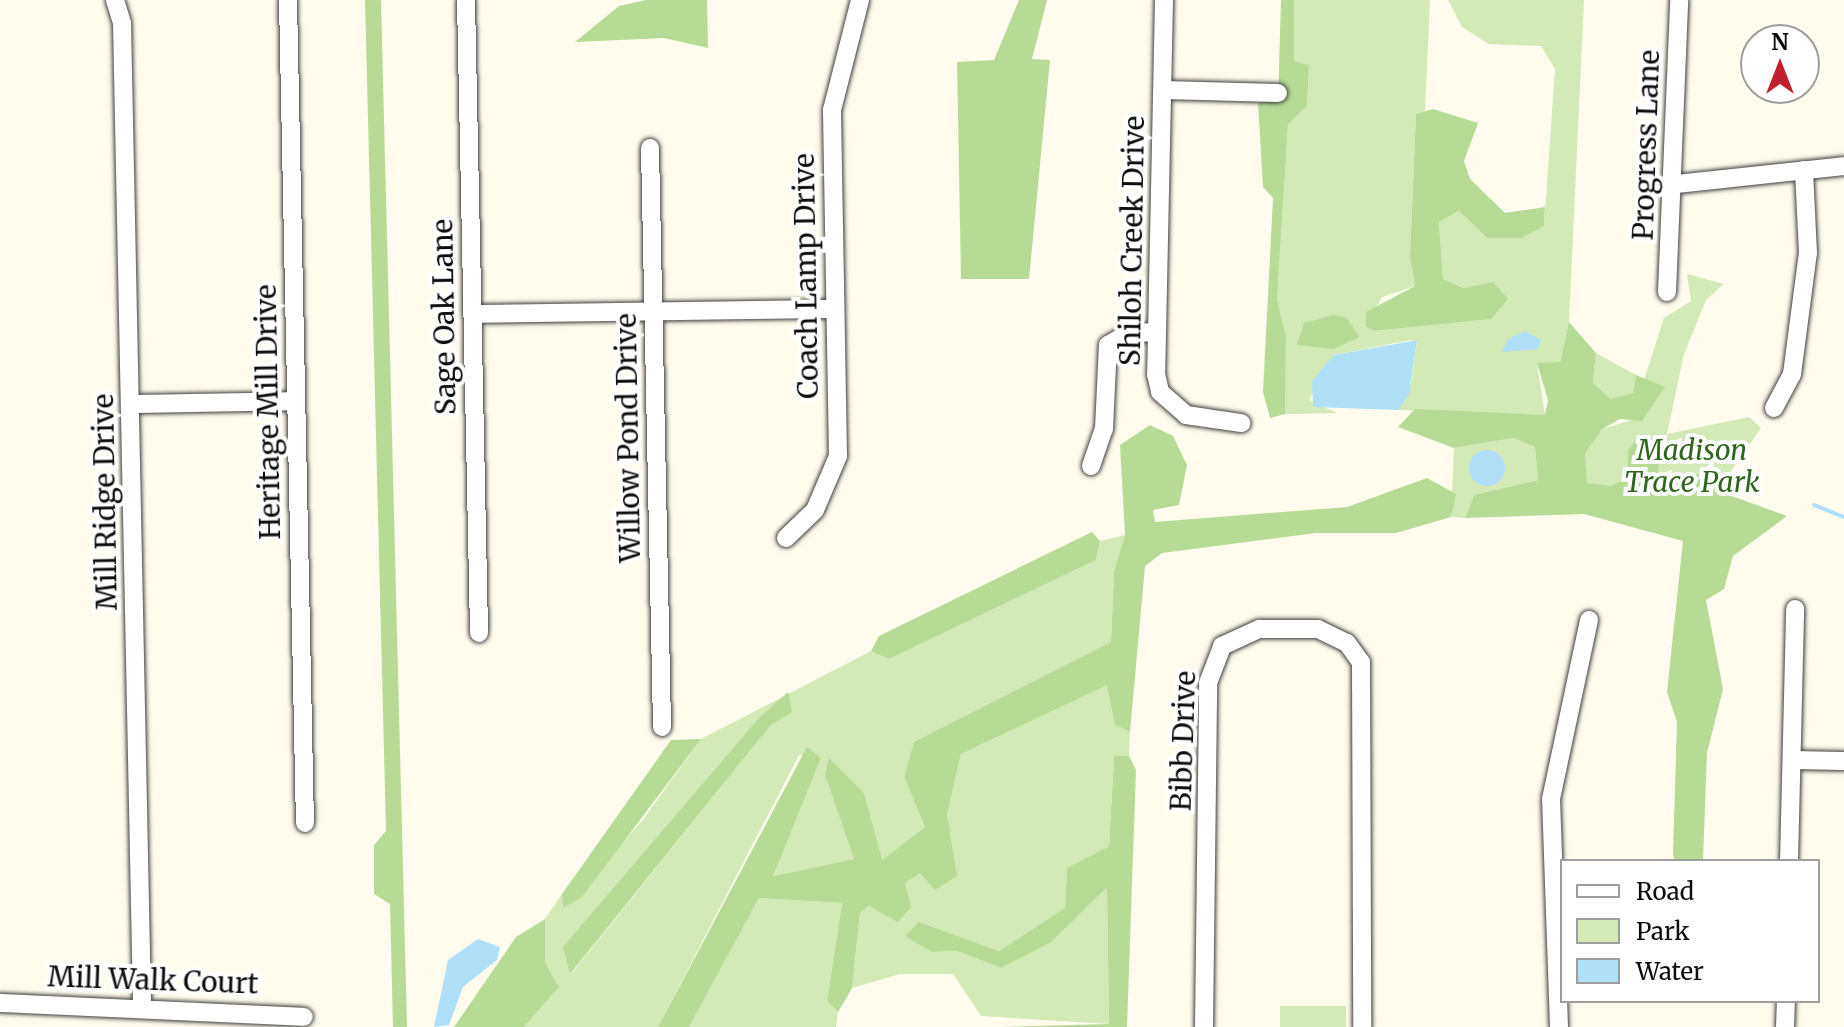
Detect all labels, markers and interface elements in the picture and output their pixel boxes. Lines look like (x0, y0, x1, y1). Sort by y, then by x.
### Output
north arrow (1740, 24, 1820, 104)
text: N (1771, 28, 1789, 56)
street label: Progress Lane (1626, 49, 1666, 241)
street label: Shiloh Creek Drive (1113, 116, 1151, 366)
street label: Coach Lamp Drive (787, 153, 825, 399)
street label: Sage Oak Lane (425, 219, 463, 415)
street label: Heritage Mill Drive (249, 284, 287, 540)
street label: Willow Pond Drive (609, 313, 647, 563)
street label: Mill Ridge Drive (86, 393, 124, 611)
park label: Madison Trace Park (1624, 433, 1760, 499)
street label: Bibb Drive (1164, 670, 1202, 812)
legend (1560, 859, 1820, 1003)
text: Road (1636, 876, 1694, 907)
text: Park (1636, 916, 1689, 947)
text: Water (1636, 956, 1704, 987)
street label: Mill Walk Court (47, 960, 259, 1000)

